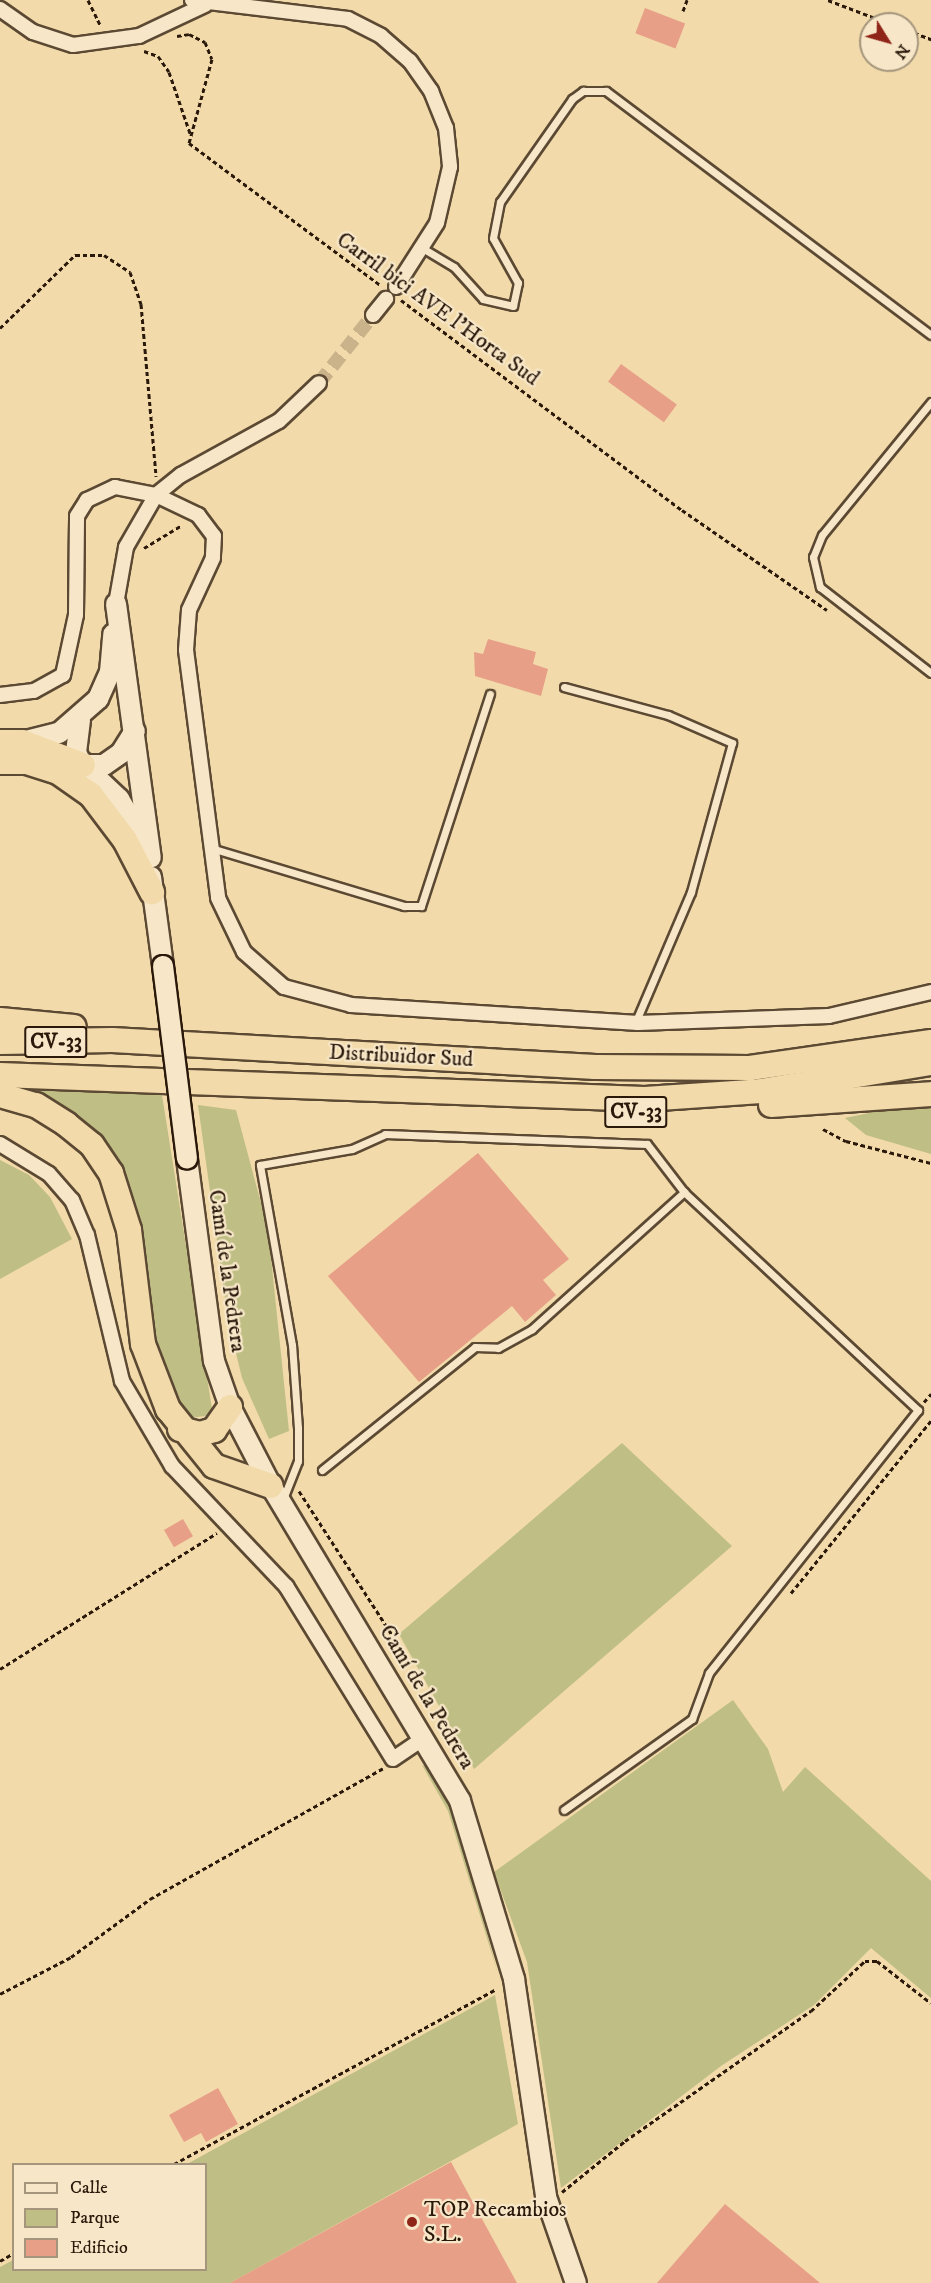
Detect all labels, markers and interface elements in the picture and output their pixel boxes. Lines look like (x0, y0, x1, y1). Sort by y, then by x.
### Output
north arrow (859, 12, 919, 72)
text: N (890, 40, 914, 63)
street label: Carril bici AVE l'Horta Sud (331, 227, 545, 391)
road number: CV-33 (23, 1024, 89, 1060)
street label: Distribuïdor Sud (328, 1039, 474, 1073)
road number: CV-33 (603, 1094, 669, 1130)
street label: Camí de la Pedrera (203, 1188, 251, 1354)
street label: Camí de la Pedrera (374, 1620, 480, 1774)
legend (12, 2163, 207, 2271)
text: Calle (70, 2177, 108, 2199)
place label: TOP Recambios S.L. (424, 2196, 566, 2248)
text: Parque (70, 2207, 120, 2229)
marker: TOP Recambios S.L. (405, 2215, 419, 2229)
text: Edificio (70, 2237, 128, 2259)

